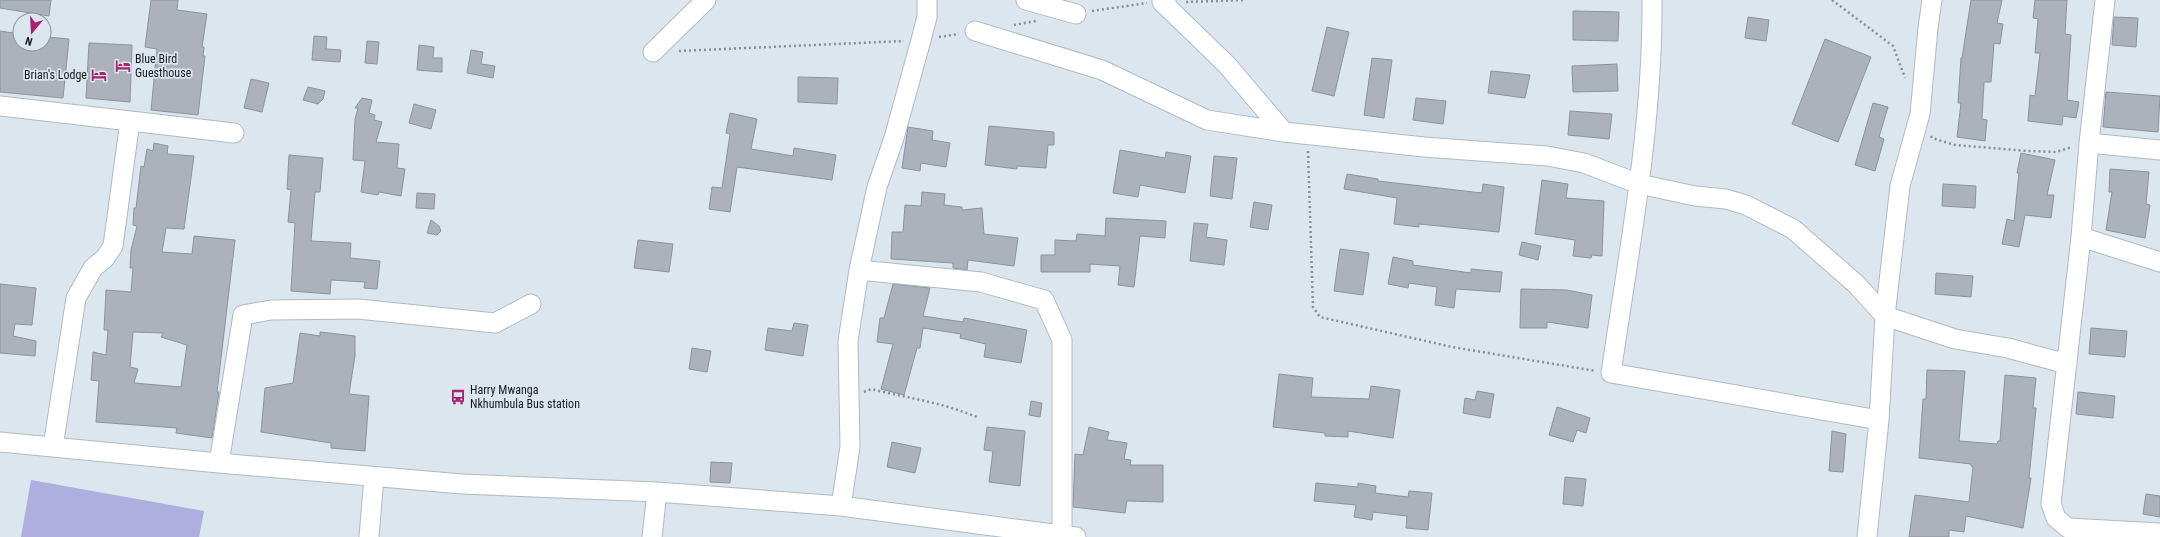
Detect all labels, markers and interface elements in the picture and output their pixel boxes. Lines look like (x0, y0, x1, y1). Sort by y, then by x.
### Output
north arrow (12, 12, 52, 52)
text: N (24, 34, 34, 48)
place label: Blue Bird Guesthouse (135, 52, 192, 80)
hotel icon: Blue Bird Guesthouse (114, 57, 132, 75)
hotel icon: Brian's Lodge (90, 66, 108, 84)
place label: Brian's Lodge (24, 68, 87, 82)
place label: Harry Mwanga Nkhumbula Bus station (470, 383, 580, 411)
bus stop icon: Harry Mwanga Nkhumbula Bus station (449, 388, 467, 406)

